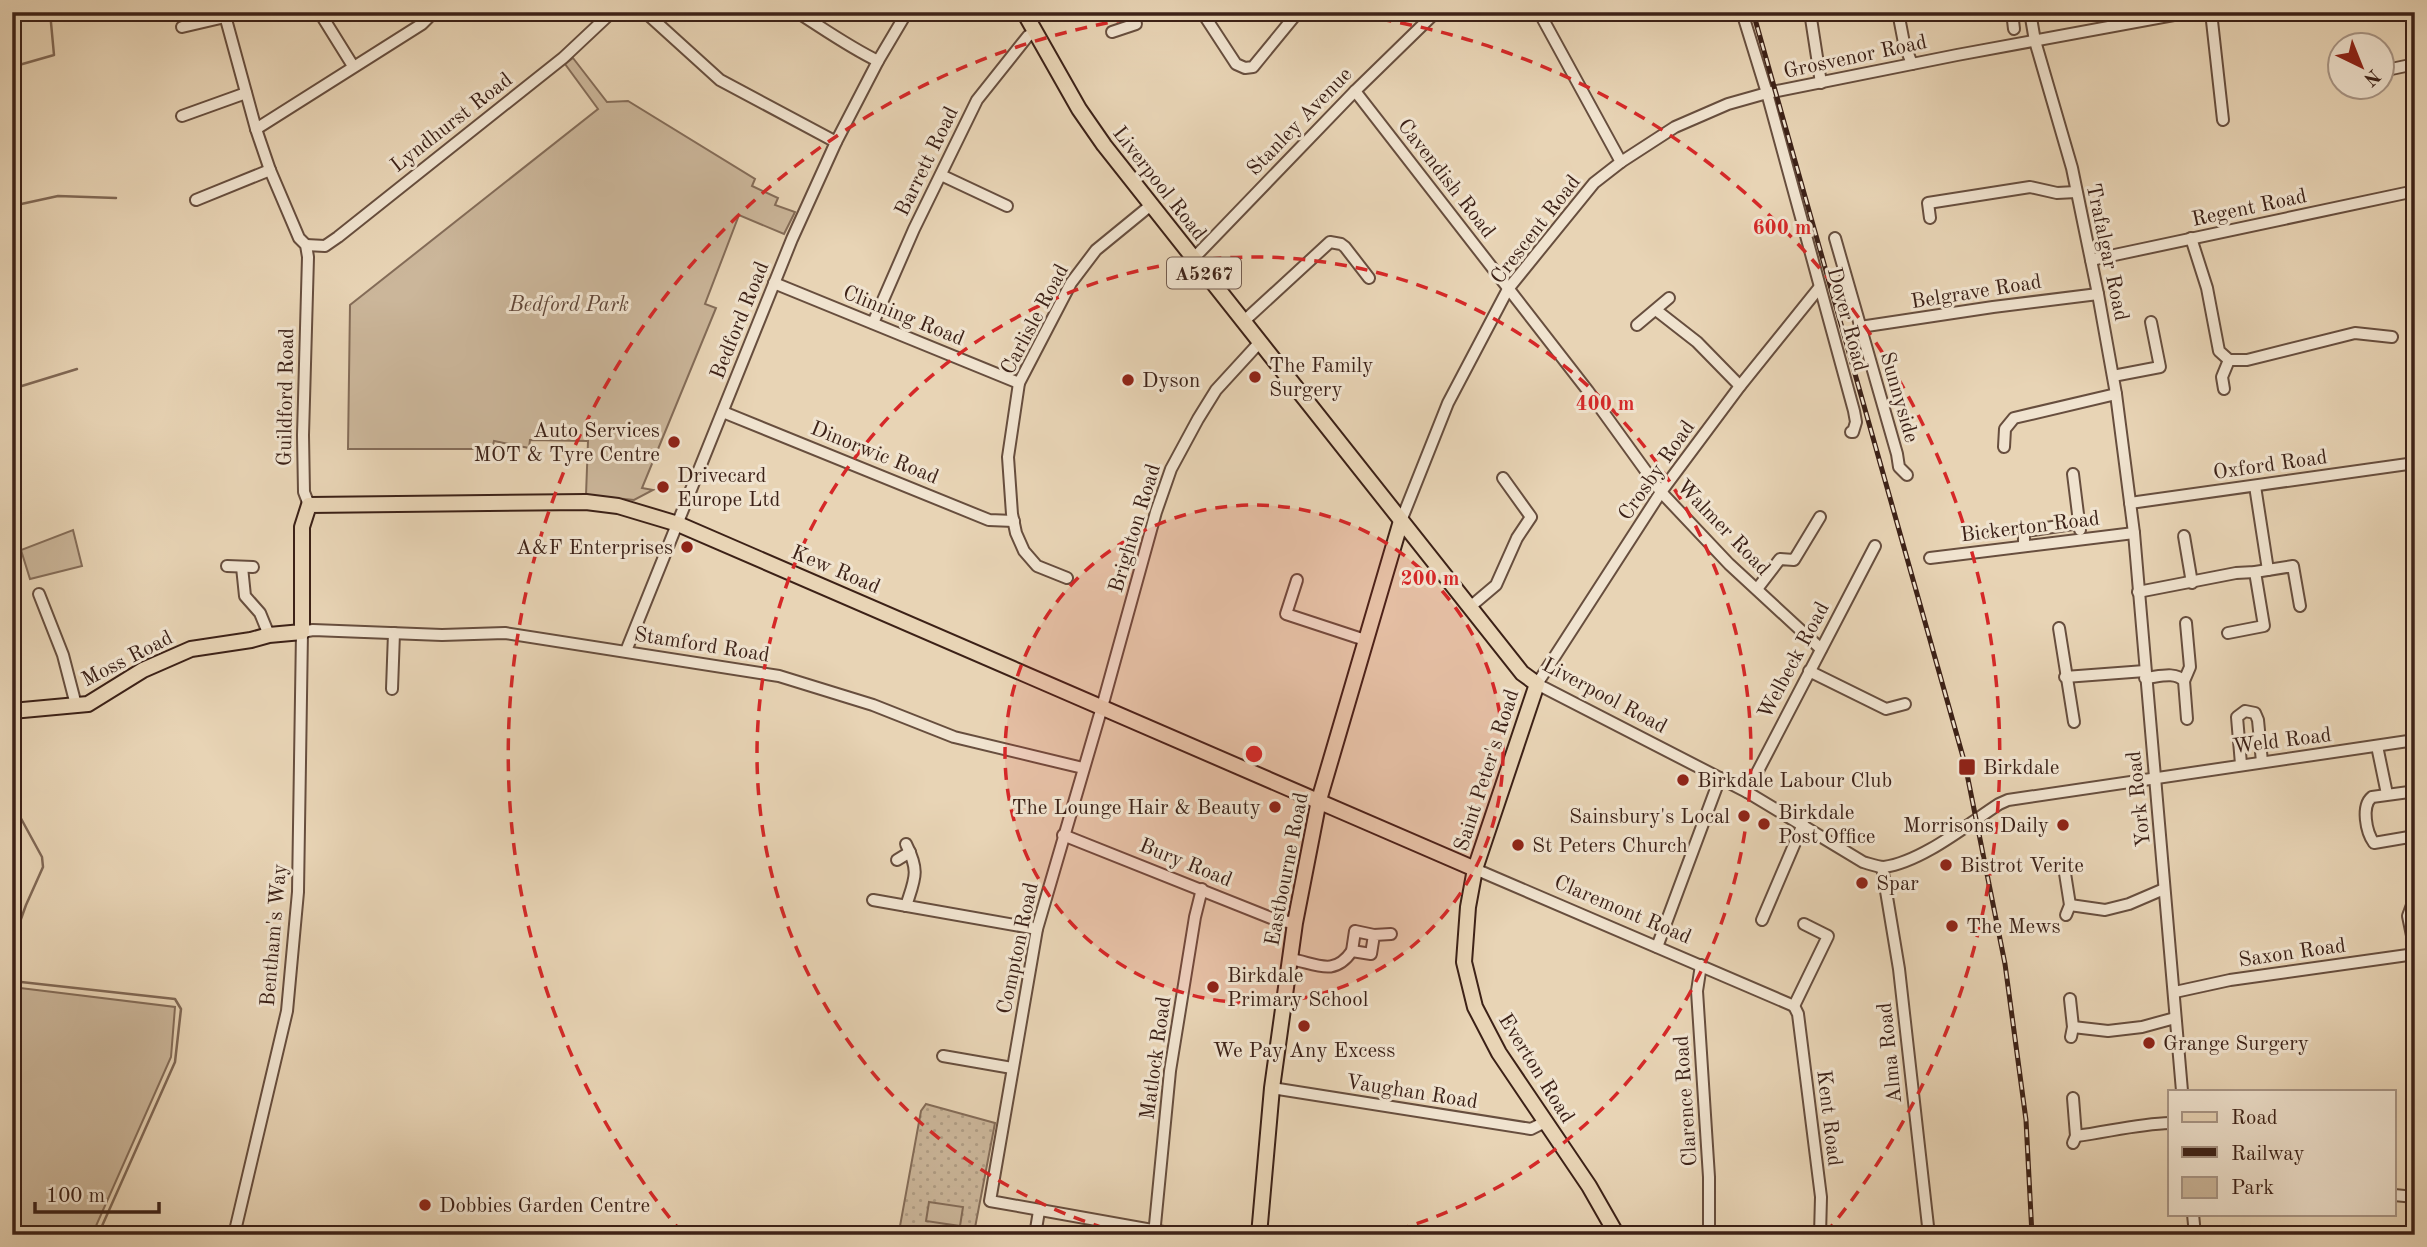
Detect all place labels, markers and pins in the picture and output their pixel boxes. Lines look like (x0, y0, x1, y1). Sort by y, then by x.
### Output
place label: The Family Surgery (1269, 356, 1373, 401)
marker: The Family Surgery (1247, 369, 1263, 385)
place label: Dyson (1142, 371, 1200, 392)
marker: Dyson (1120, 372, 1136, 388)
place label: Auto Services MOT & Tyre Centre (473, 421, 660, 466)
marker: Auto Services MOT & Tyre Centre (666, 434, 682, 450)
place label: Drivecard Europe Ltd (677, 466, 781, 511)
marker: Drivecard Europe Ltd (655, 479, 671, 495)
place label: A&F Enterprises (516, 538, 673, 559)
marker: A&F Enterprises (679, 539, 695, 555)
centre of rings (1242, 742, 1266, 766)
marker: Birkdale (1957, 757, 1977, 777)
place label: Birkdale (1983, 758, 2059, 779)
place label: Birkdale Labour Club (1697, 771, 1892, 792)
marker: Birkdale Labour Club (1675, 772, 1691, 788)
place label: The Lounge Hair & Beauty (1011, 798, 1261, 819)
marker: The Lounge Hair & Beauty (1267, 799, 1283, 815)
place label: Birkdale Post Office (1778, 803, 1876, 848)
place label: Sainsbury's Local (1569, 807, 1730, 828)
marker: Sainsbury's Local (1736, 808, 1752, 824)
marker: Birkdale Post Office (1756, 816, 1772, 832)
place label: Morrisons Daily (1903, 816, 2049, 837)
marker: Morrisons Daily (2055, 817, 2071, 833)
place label: St Peters Church (1532, 836, 1688, 857)
marker: St Peters Church (1510, 837, 1526, 853)
place label: Bistrot Verite (1960, 856, 2084, 877)
marker: Bistrot Verite (1938, 857, 1954, 873)
place label: Spar (1876, 874, 1919, 895)
marker: Spar (1854, 875, 1870, 891)
place label: The Mews (1966, 917, 2061, 938)
marker: The Mews (1944, 918, 1960, 934)
place label: Birkdale Primary School (1227, 966, 1369, 1011)
marker: Birkdale Primary School (1205, 979, 1221, 995)
marker: We Pay Any Excess (1296, 1018, 1312, 1034)
place label: Grange Surgery (2163, 1034, 2309, 1055)
marker: Grange Surgery (2141, 1035, 2157, 1051)
place label: We Pay Any Excess (1213, 1041, 1395, 1062)
place label: Dobbies Garden Centre (439, 1196, 650, 1217)
marker: Dobbies Garden Centre (417, 1197, 433, 1213)

